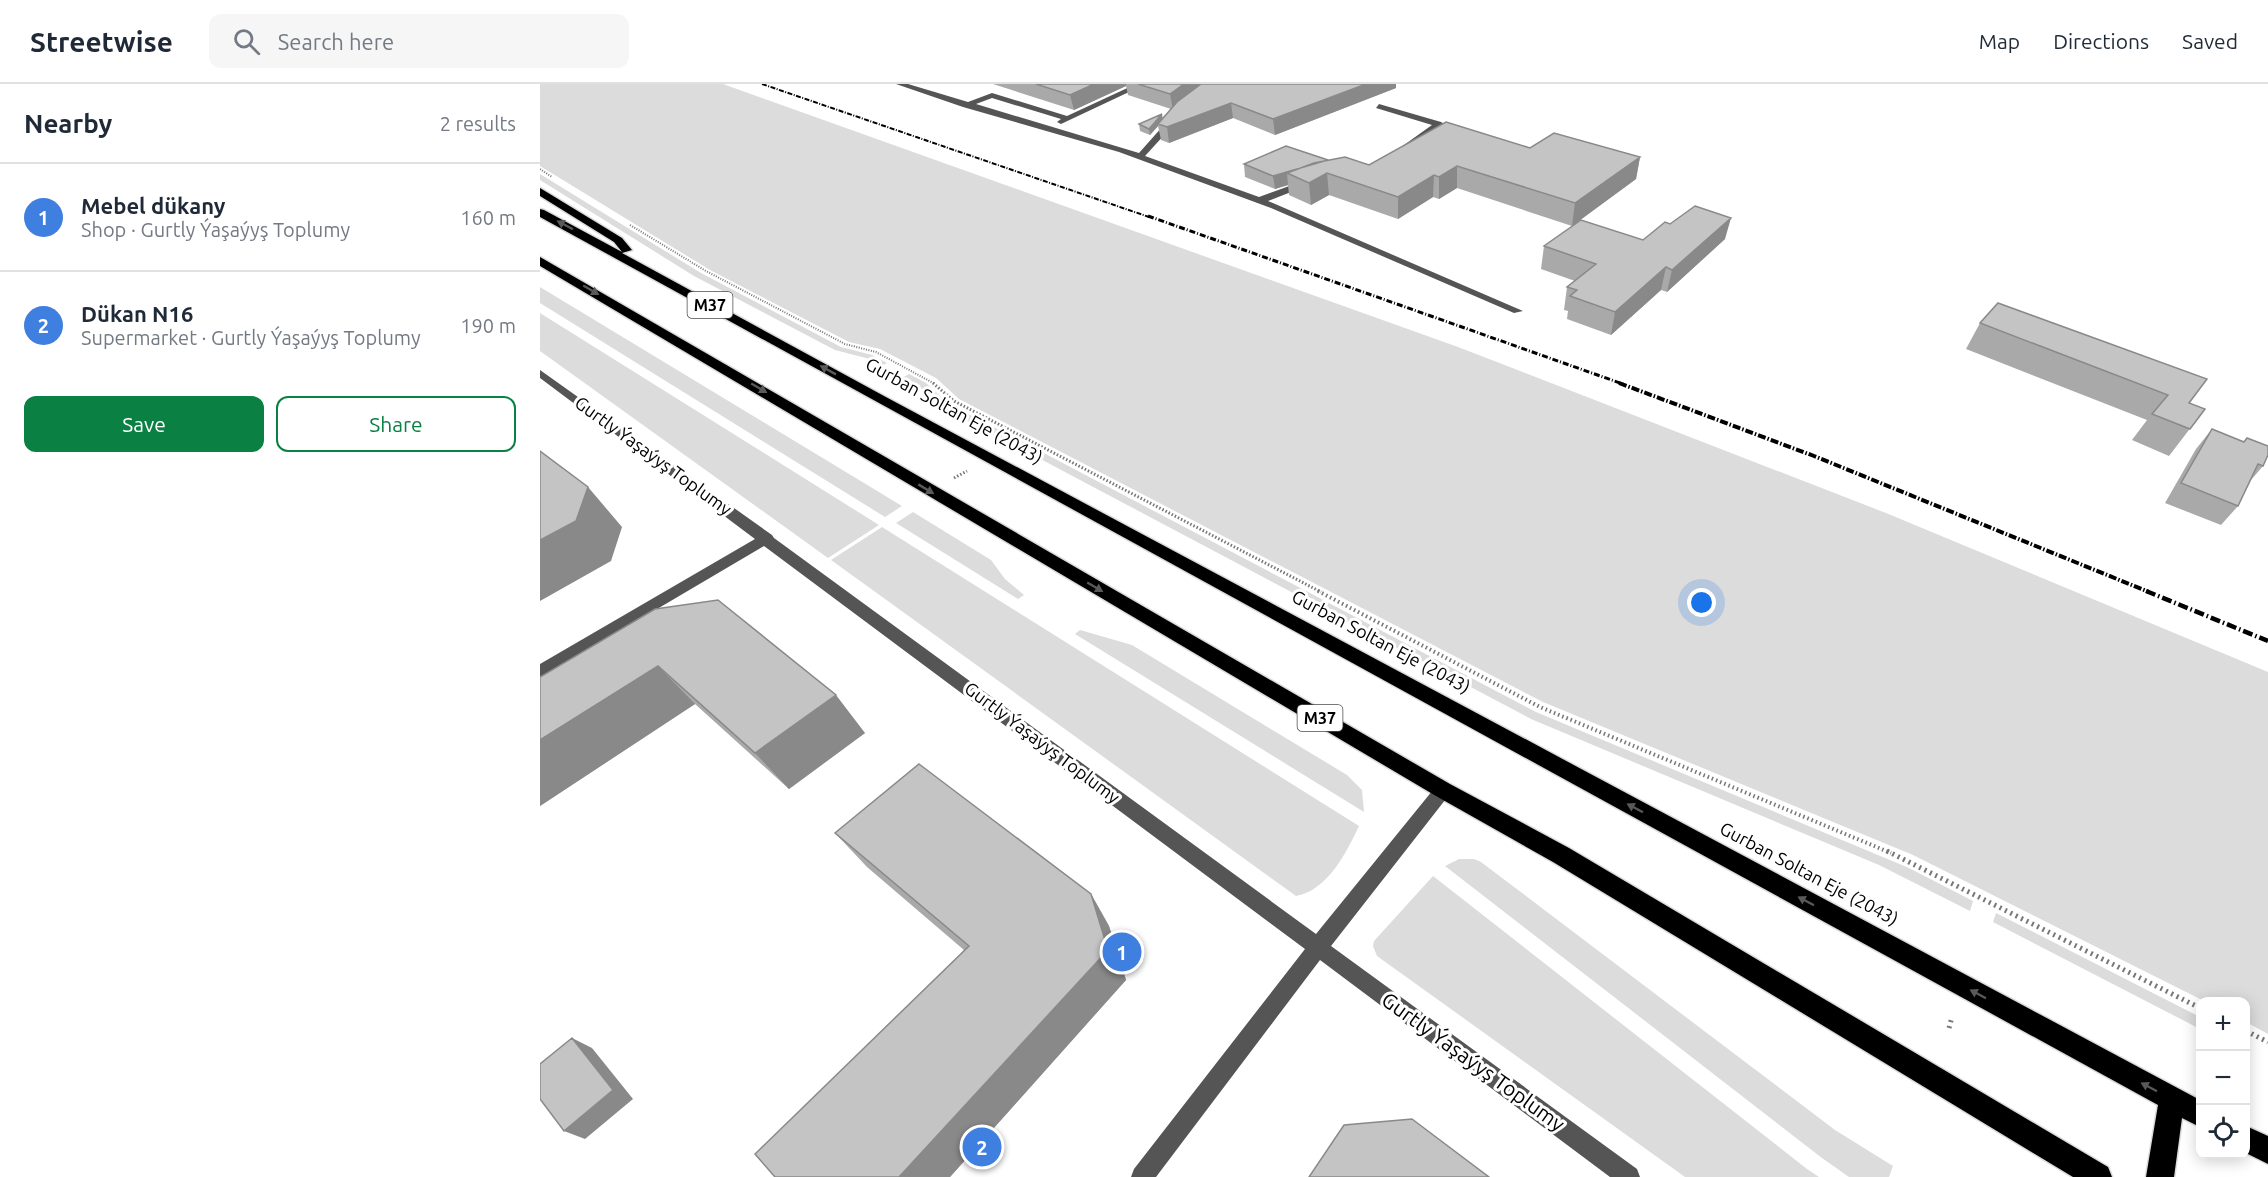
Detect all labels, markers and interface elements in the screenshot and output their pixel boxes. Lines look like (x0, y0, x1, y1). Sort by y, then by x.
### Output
search box (209, 14, 629, 68)
icon: search (230, 25, 263, 58)
text: Streetwise (30, 26, 173, 57)
text: Search here (278, 29, 394, 54)
text: Map (1979, 29, 2020, 53)
text: Directions (2053, 29, 2149, 53)
text: Saved (2182, 29, 2238, 53)
text: Nearby (24, 109, 112, 138)
text: 2 results (440, 112, 516, 135)
text: Mebel dükany (81, 193, 225, 218)
text: 1 (38, 206, 49, 229)
text: 160 m (460, 206, 516, 229)
text: Shop · Gurtly Ýaşaýyş Toplumy (81, 218, 350, 241)
one-way arrow (556, 220, 573, 230)
one-way arrow (582, 285, 599, 295)
road number: M37 (688, 292, 732, 318)
text: Dükan N16 (81, 301, 193, 326)
text: 2 (38, 314, 49, 337)
text: 190 m (460, 314, 516, 337)
text: Supermarket · Gurtly Ýaşaýyş Toplumy (81, 326, 421, 349)
street label: Gurban Soltan Eje (2043) (862, 353, 1046, 468)
one-way arrow (819, 366, 836, 376)
one-way arrow (751, 383, 767, 394)
street label: Gurtly Ýaşaýyş Toplumy (571, 391, 737, 519)
button: Save (24, 396, 264, 452)
button: Share (276, 396, 516, 452)
one-way arrow (918, 483, 934, 494)
one-way arrow (1087, 582, 1104, 592)
street label: Gurban Soltan Eje (2043) (1288, 586, 1474, 698)
your location (1687, 588, 1716, 617)
street label: Gurtly Ýaşaýyş Toplumy (961, 677, 1125, 807)
road number: M37 (1298, 705, 1342, 731)
one-way arrow (1626, 803, 1643, 813)
street label: Gurban Soltan Eje (2043) (1716, 818, 1902, 930)
one-way arrow (1797, 896, 1814, 906)
pin: 1 (1102, 930, 1142, 974)
street label: Gurtly Ýaşaýyş Toplumy (1377, 987, 1570, 1136)
one-way arrow (1969, 989, 1986, 999)
map controls (2196, 997, 2250, 1159)
button: + (2196, 997, 2250, 1051)
button: − (2196, 1051, 2250, 1105)
one-way arrow (2140, 1082, 2157, 1092)
button: locate (2196, 1105, 2250, 1159)
pin: 2 (962, 1124, 1002, 1170)

